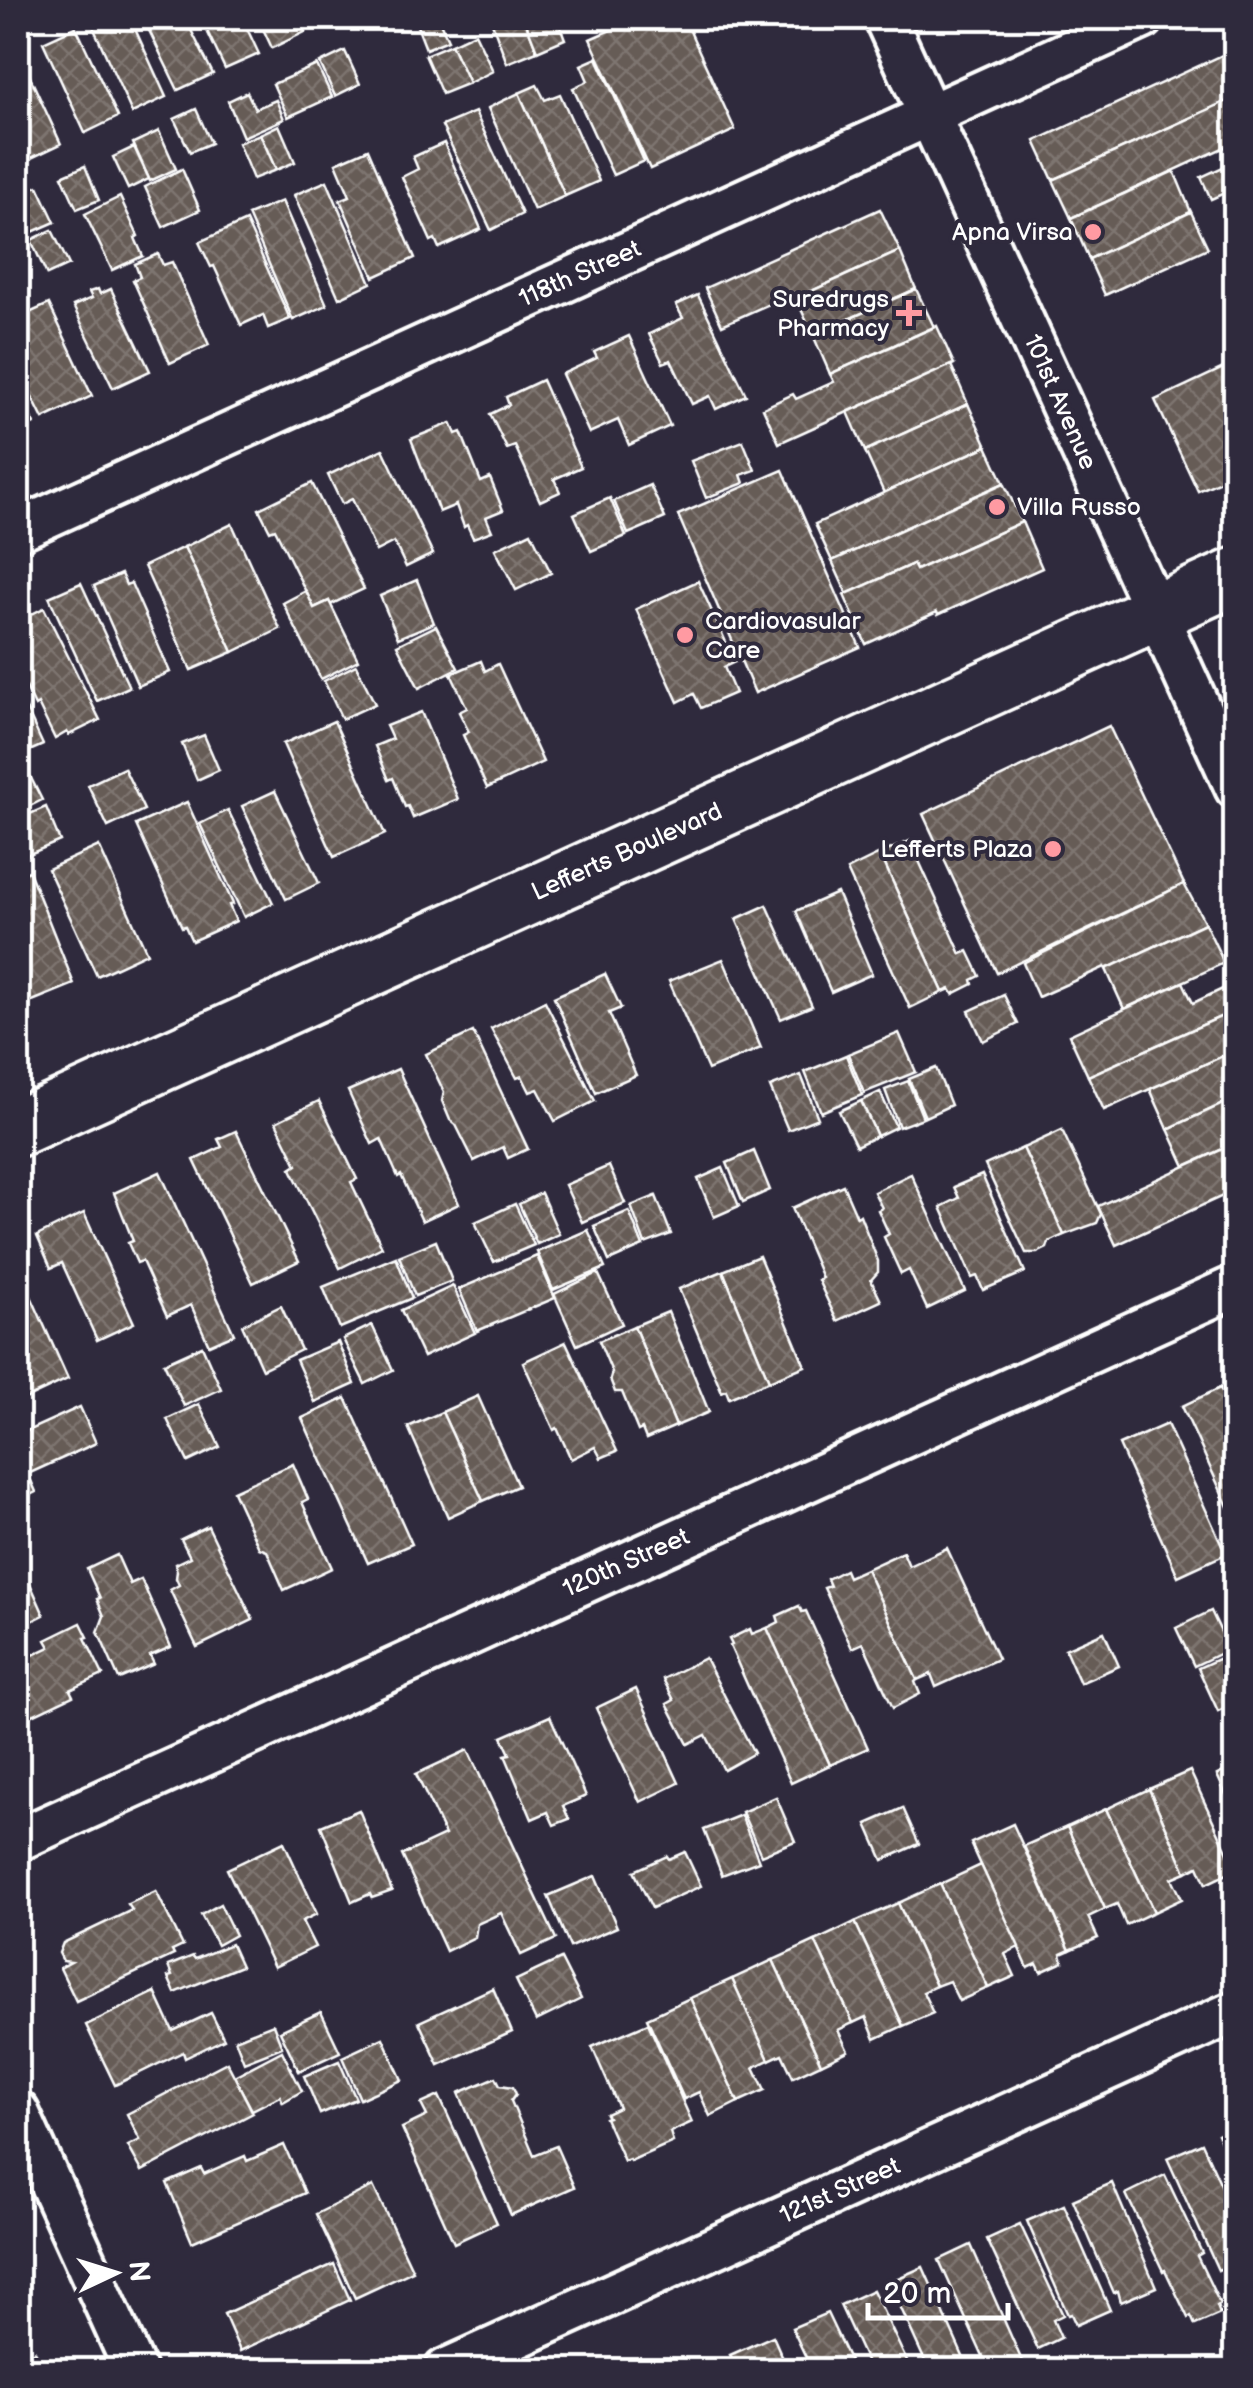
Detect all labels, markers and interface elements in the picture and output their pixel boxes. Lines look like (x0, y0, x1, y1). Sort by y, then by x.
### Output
place label: Apna Virsa (952, 217, 1073, 248)
marker: Apna Virsa (1082, 221, 1104, 243)
street label: 118th Street (514, 233, 646, 315)
place label: Suredrugs Pharmacy (773, 284, 890, 344)
marker: Suredrugs Pharmacy (898, 302, 920, 324)
street label: 101st Avenue (1016, 330, 1104, 475)
place label: Villa Russo (1017, 492, 1141, 523)
marker: Villa Russo (986, 496, 1008, 518)
place label: Cardiovasular Care (705, 606, 861, 666)
marker: Cardiovasular Care (674, 624, 696, 646)
street label: Lefferts Boulevard (527, 796, 727, 908)
place label: Lefferts Plaza (880, 834, 1033, 865)
marker: Lefferts Plaza (1042, 838, 1064, 860)
street label: 120th Street (558, 1521, 695, 1605)
street label: 121st Street (775, 2151, 905, 2231)
north arrow (65, 2223, 165, 2323)
scale bar (868, 2258, 1008, 2320)
text: N (121, 2260, 156, 2283)
text: 20 m (883, 2276, 951, 2312)

